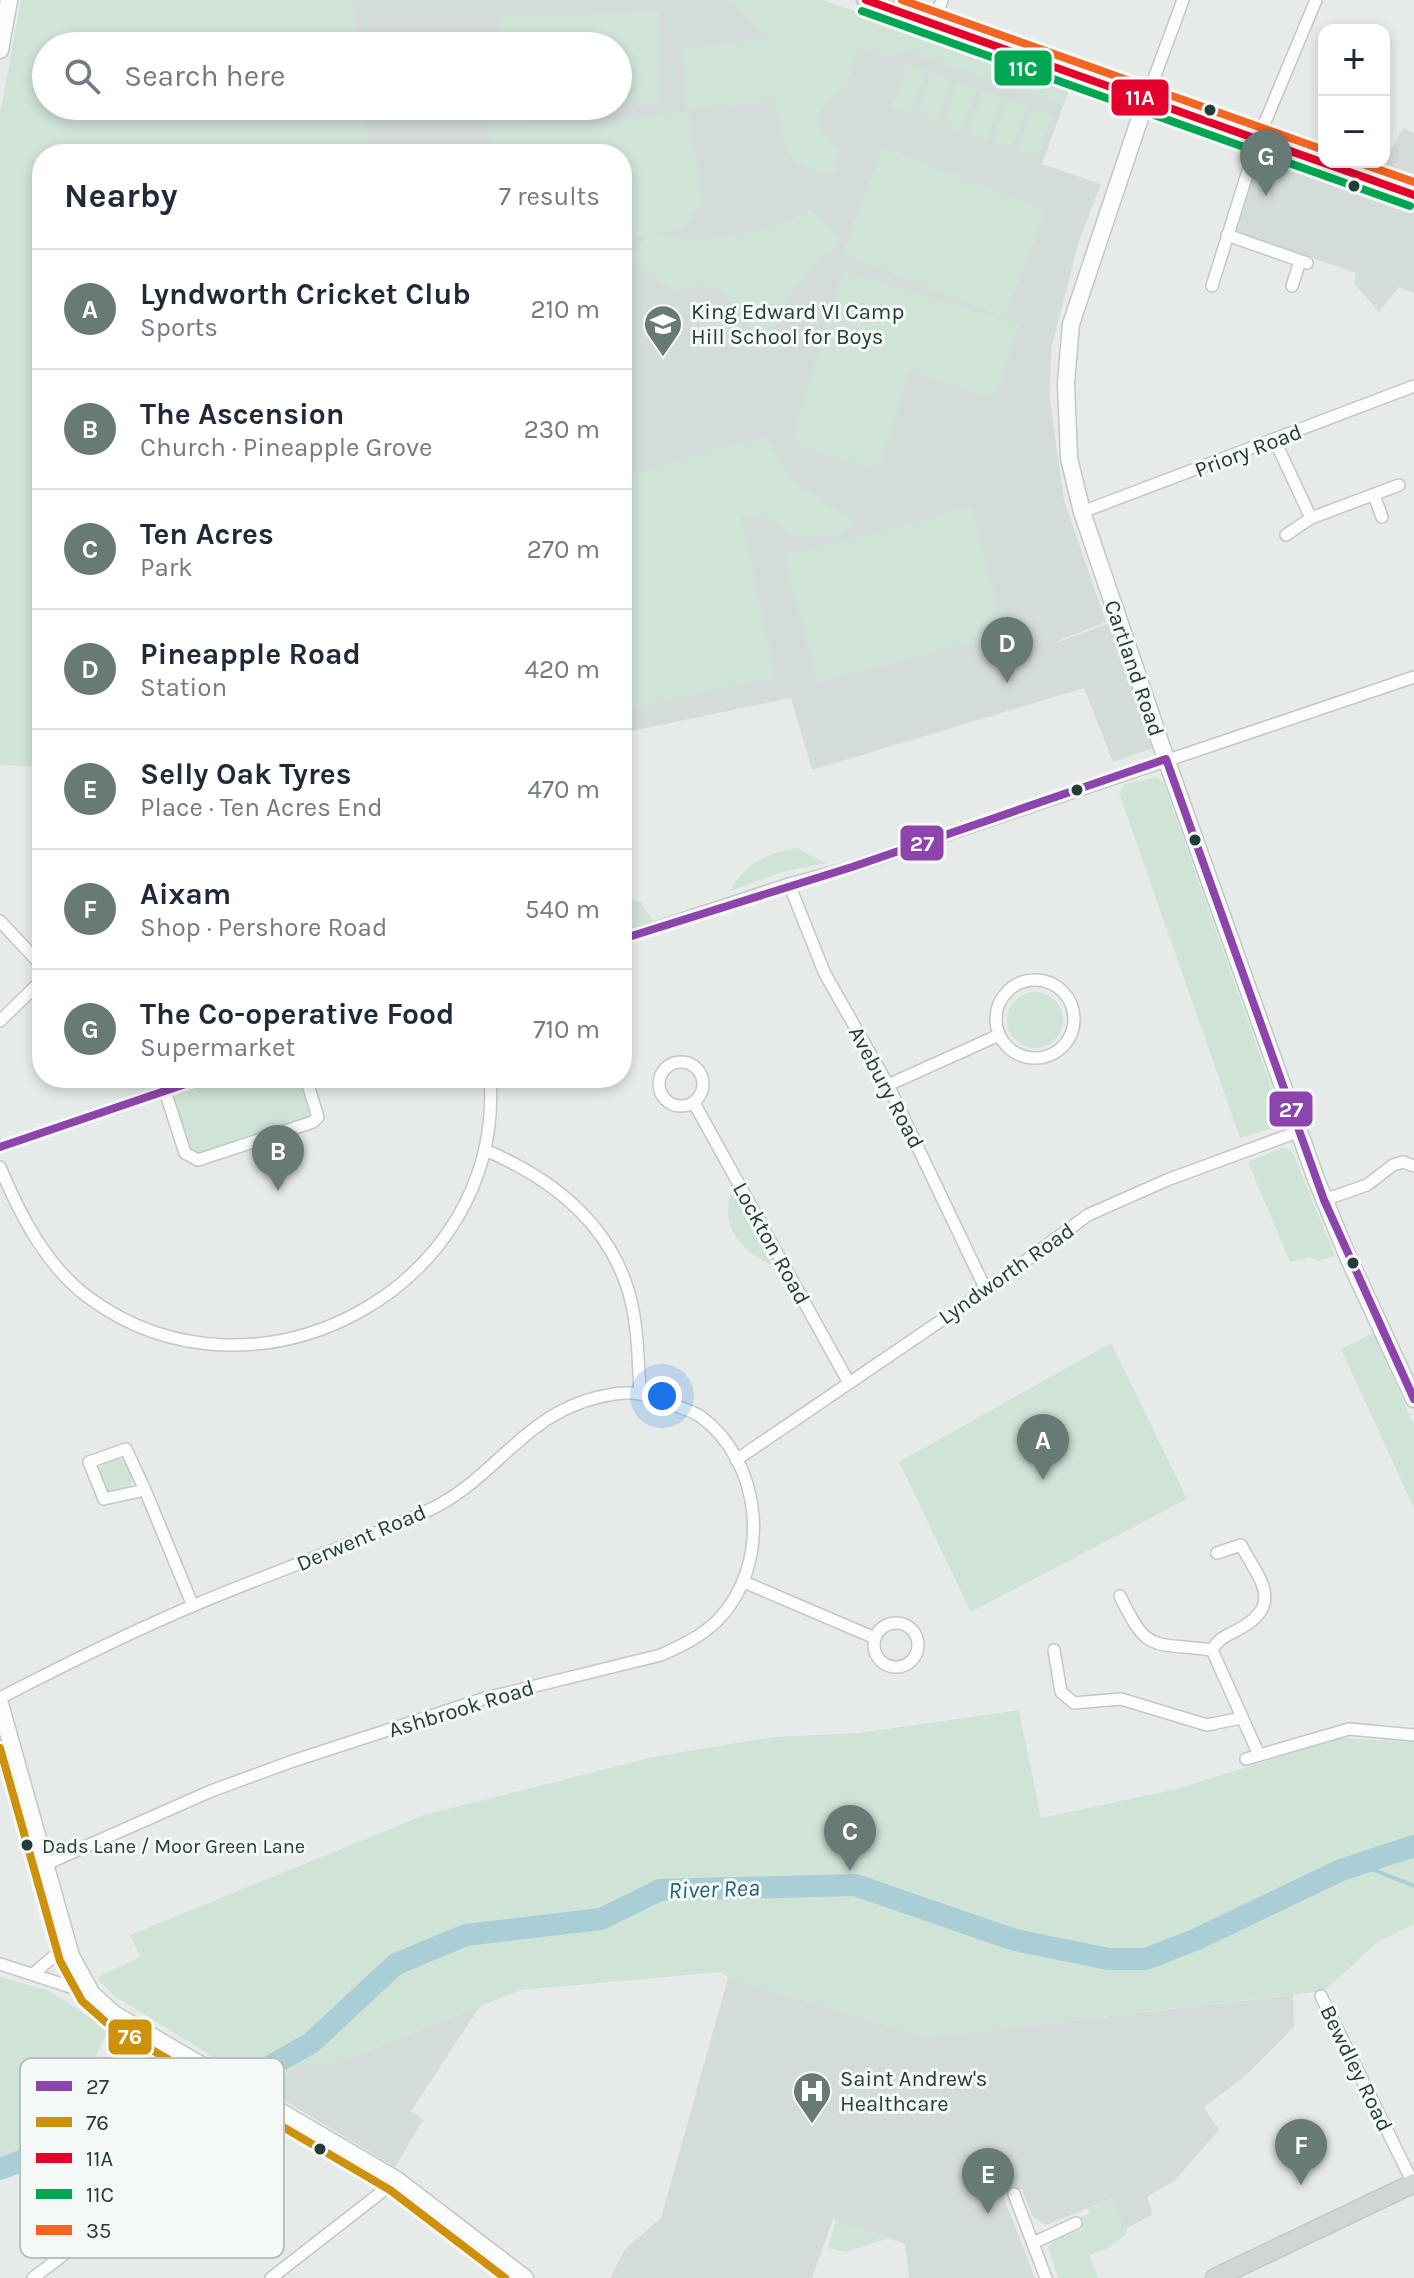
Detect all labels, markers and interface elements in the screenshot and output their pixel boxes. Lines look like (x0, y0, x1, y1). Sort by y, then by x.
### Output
map controls (1318, 24, 1390, 168)
button: + (1318, 24, 1390, 96)
search box (32, 32, 632, 120)
line badge: 11C (993, 49, 1053, 87)
icon: search (60, 54, 104, 98)
text: 11C (1008, 56, 1038, 82)
text: Search here (124, 58, 285, 94)
line badge: 11A (1110, 78, 1170, 117)
text: 11A (1125, 85, 1155, 111)
button: − (1318, 96, 1390, 168)
unlabelled marker (1202, 102, 1218, 118)
pin: G (1240, 130, 1292, 196)
text: Nearby (64, 176, 178, 216)
unlabelled marker (1346, 178, 1362, 194)
text: 7 results (499, 181, 600, 212)
text: Lyndworth Cricket Club (140, 276, 471, 312)
text: A (82, 294, 98, 325)
text: 210 m (530, 294, 600, 325)
place label: King Edward VI Camp Hill School for Boys (691, 299, 904, 350)
school or university icon: King Edward VI Camp Hill School for Boys (642, 303, 684, 358)
text: Sports (140, 312, 218, 343)
text: The Ascension (140, 396, 345, 432)
text: B (82, 414, 98, 445)
text: 230 m (524, 414, 600, 445)
street label: Priory Road (1191, 419, 1306, 483)
text: Church · Pineapple Grove (140, 432, 432, 463)
text: Ten Acres (140, 516, 274, 552)
text: C (82, 534, 98, 565)
text: 270 m (527, 534, 600, 565)
text: Park (140, 552, 193, 583)
street label: Cartland Road (1099, 597, 1170, 740)
pin: D (981, 617, 1033, 683)
text: Pineapple Road (140, 636, 361, 672)
text: D (81, 654, 99, 685)
text: 420 m (524, 654, 600, 685)
text: Station (140, 672, 227, 703)
text: Selly Oak Tyres (140, 756, 351, 792)
text: E (82, 774, 98, 805)
text: 470 m (527, 774, 600, 805)
unlabelled marker (1069, 782, 1085, 798)
text: Place · Ten Acres End (140, 792, 383, 823)
line badge: 27 (899, 824, 945, 862)
text: 27 (910, 831, 934, 857)
unlabelled marker (1187, 832, 1203, 848)
text: Aixam (140, 876, 231, 912)
text: F (83, 894, 97, 925)
text: 540 m (525, 894, 600, 925)
text: Shop · Pershore Road (140, 912, 387, 943)
text: The Co-operative Food (140, 996, 454, 1032)
text: G (81, 1014, 99, 1045)
text: 710 m (533, 1014, 600, 1045)
street label: Avebury Road (843, 1022, 929, 1153)
text: Supermarket (140, 1032, 295, 1063)
line badge: 27 (1268, 1090, 1314, 1128)
text: 27 (1279, 1097, 1303, 1123)
pin: B (252, 1125, 304, 1191)
street label: Lockton Road (727, 1178, 815, 1309)
street label: Lyndworth Road (934, 1217, 1079, 1330)
unlabelled marker (1345, 1255, 1361, 1271)
your location (642, 1376, 682, 1416)
pin: A (1017, 1414, 1069, 1480)
street label: Derwent Road (293, 1499, 430, 1577)
street label: Ashbrook Road (385, 1674, 537, 1743)
pin: C (824, 1805, 876, 1871)
place label: Dads Lane / Moor Green Lane (42, 1835, 305, 1858)
marker: Dads Lane / Moor Green Lane (19, 1837, 35, 1853)
water label: River Rea (668, 1873, 760, 1905)
street label: Bewdley Road (1314, 2001, 1398, 2136)
line badge: 76 (107, 2018, 153, 2056)
text: 76 (118, 2024, 142, 2050)
legend (20, 2058, 284, 2258)
place label: Saint Andrew's Healthcare (840, 2066, 987, 2117)
hospital icon: Saint Andrew's Healthcare (791, 2070, 833, 2125)
text: 27 (86, 2074, 109, 2100)
text: 76 (86, 2110, 109, 2136)
pin: F (1275, 2119, 1327, 2185)
unlabelled marker (312, 2141, 328, 2157)
text: 11A (86, 2146, 114, 2172)
pin: E (962, 2148, 1014, 2214)
text: 11C (86, 2182, 114, 2208)
text: 35 (86, 2218, 111, 2244)

